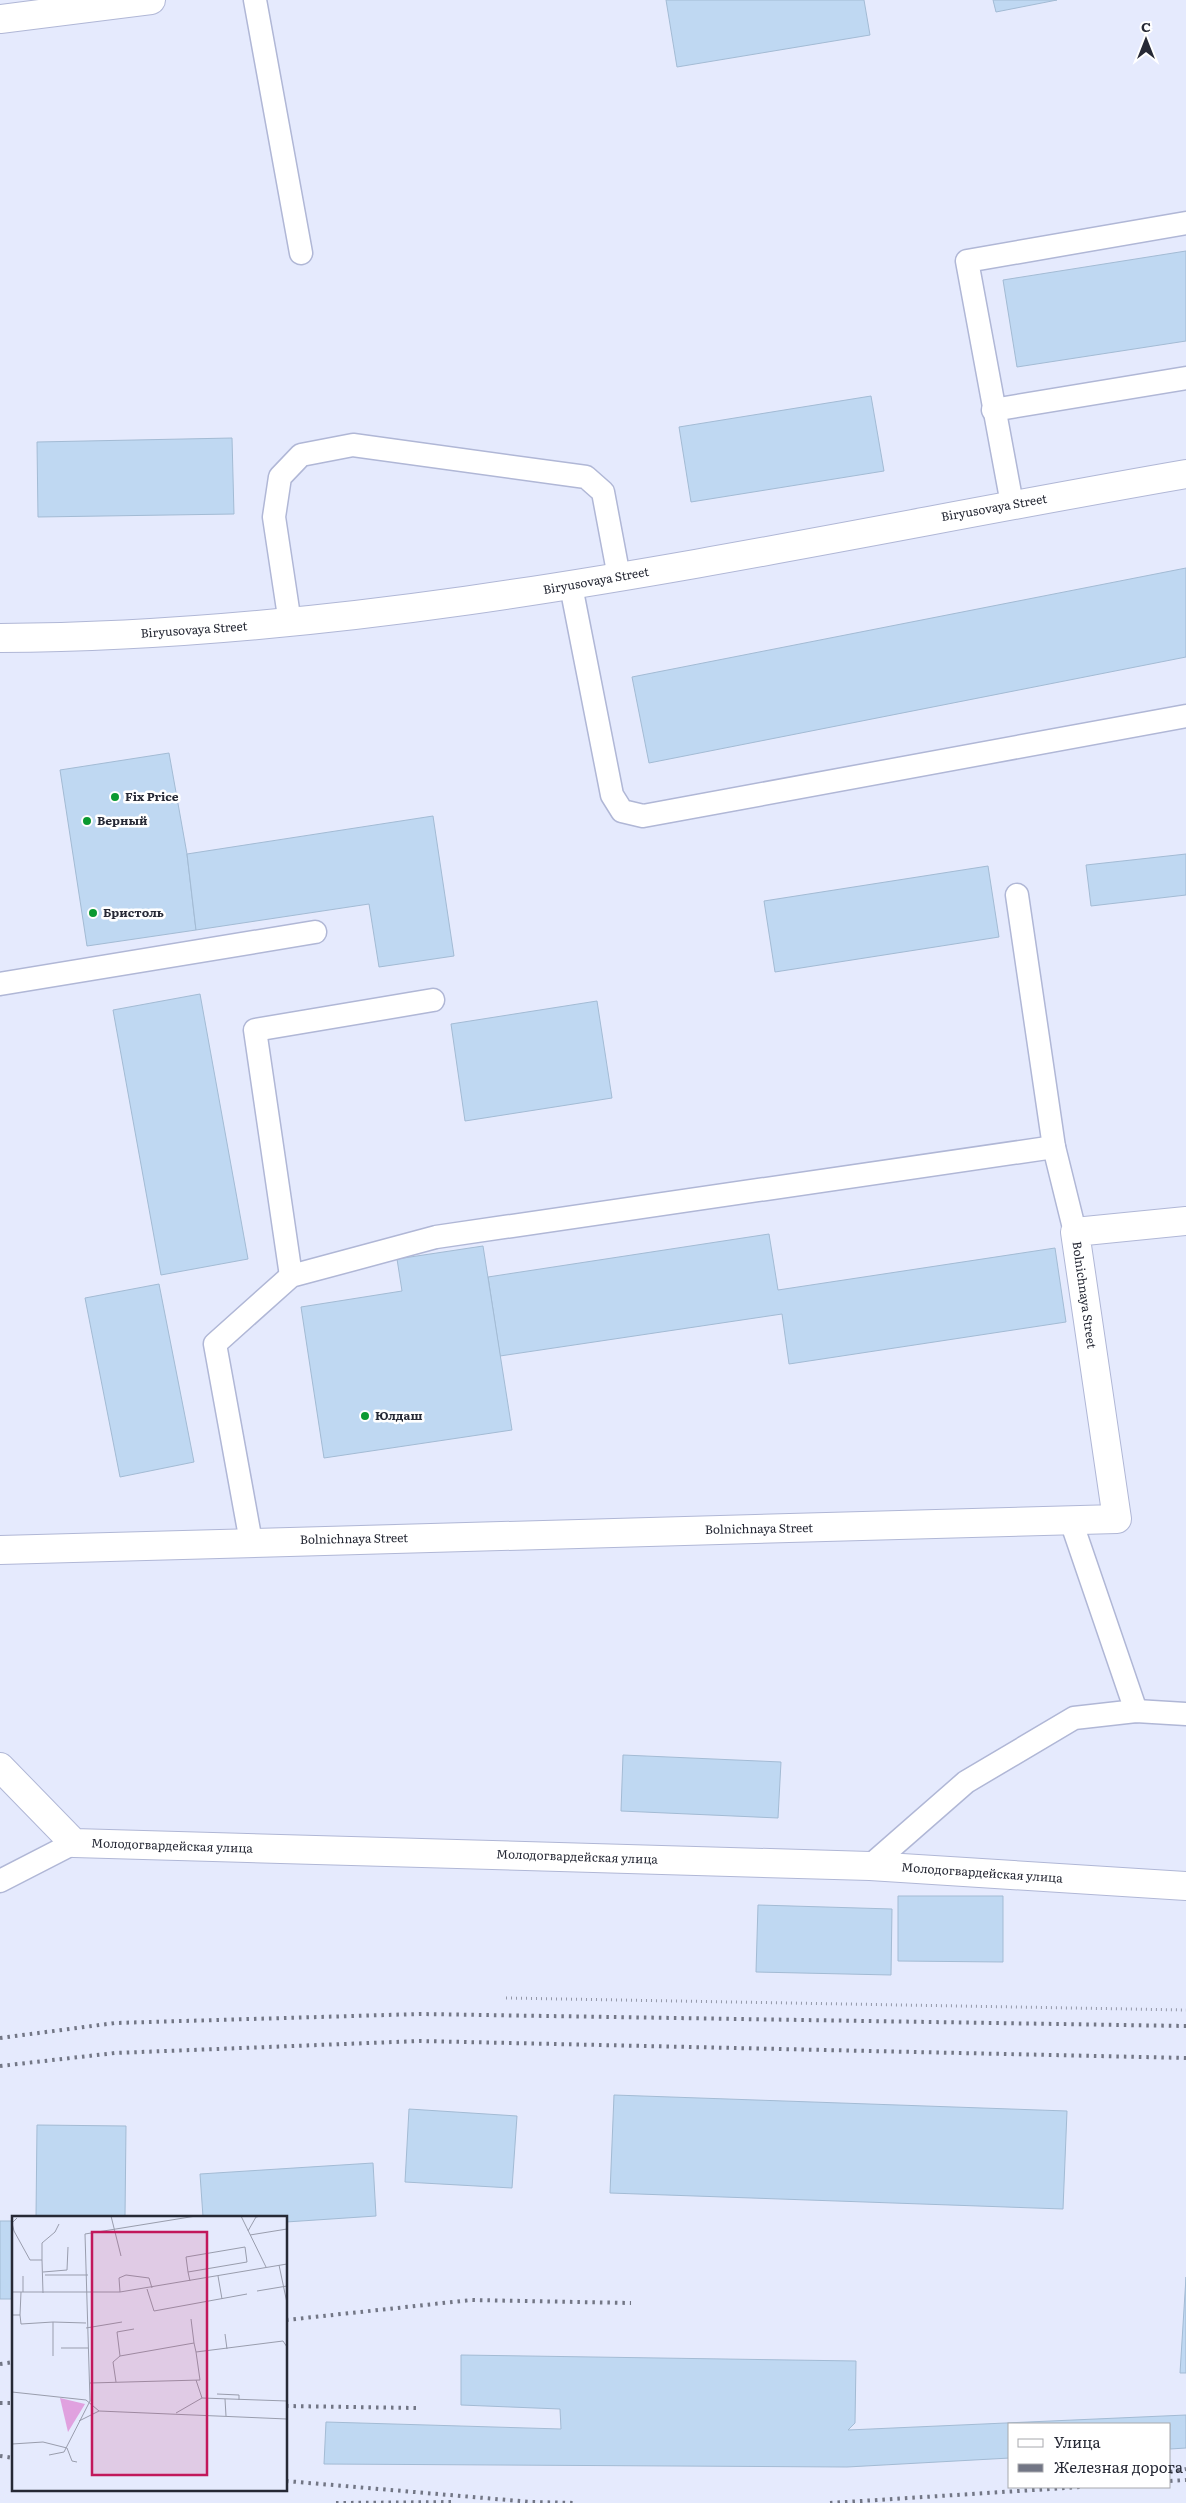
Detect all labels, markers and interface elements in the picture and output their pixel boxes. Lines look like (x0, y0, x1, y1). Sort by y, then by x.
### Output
north arrow (1121, 15, 1171, 65)
text: С (1141, 16, 1151, 36)
street label: Biryusovaya Street (940, 489, 1048, 525)
street label: Biryusovaya Street (542, 562, 650, 598)
street label: Biryusovaya Street (140, 616, 248, 642)
place label: Fix Price (125, 787, 179, 805)
marker: Fix Price (109, 791, 121, 803)
place label: Верный (97, 811, 148, 829)
marker: Верный (81, 815, 93, 827)
place label: Бристоль (103, 903, 164, 921)
marker: Бристоль (87, 907, 99, 919)
street label: Bolnichnaya Street (1069, 1240, 1101, 1350)
place label: Юлдаш (375, 1406, 422, 1424)
marker: Юлдаш (359, 1410, 371, 1422)
street label: Bolnichnaya Street (705, 1518, 813, 1538)
street label: Bolnichnaya Street (300, 1528, 408, 1548)
street label: Молодогвардейская улица (91, 1833, 254, 1857)
street label: Молодогвардейская улица (496, 1844, 659, 1868)
street label: Молодогвардейская улица (901, 1857, 1064, 1887)
inset map (12, 2216, 288, 2490)
legend (1008, 2423, 1171, 2488)
text: Улица (1054, 2430, 1102, 2453)
text: Железная дорога (1054, 2455, 1184, 2478)

